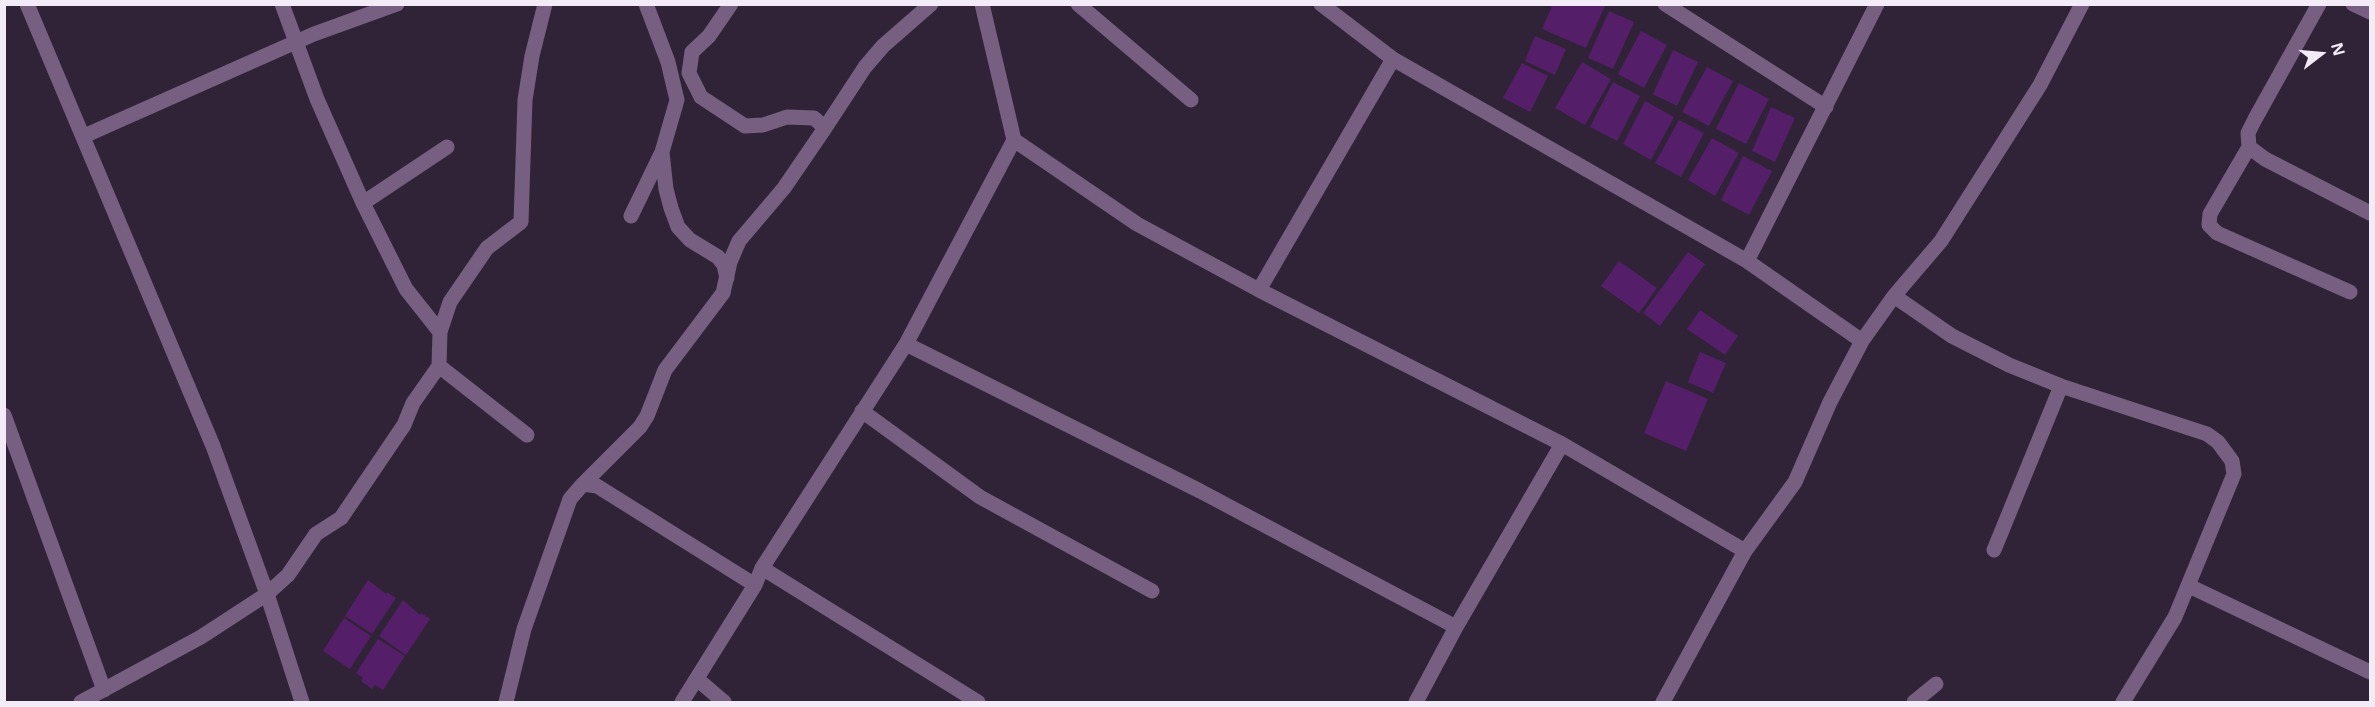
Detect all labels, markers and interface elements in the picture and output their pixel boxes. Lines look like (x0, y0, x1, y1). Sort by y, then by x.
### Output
north arrow (2291, 24, 2351, 84)
text: N (2326, 40, 2351, 58)

